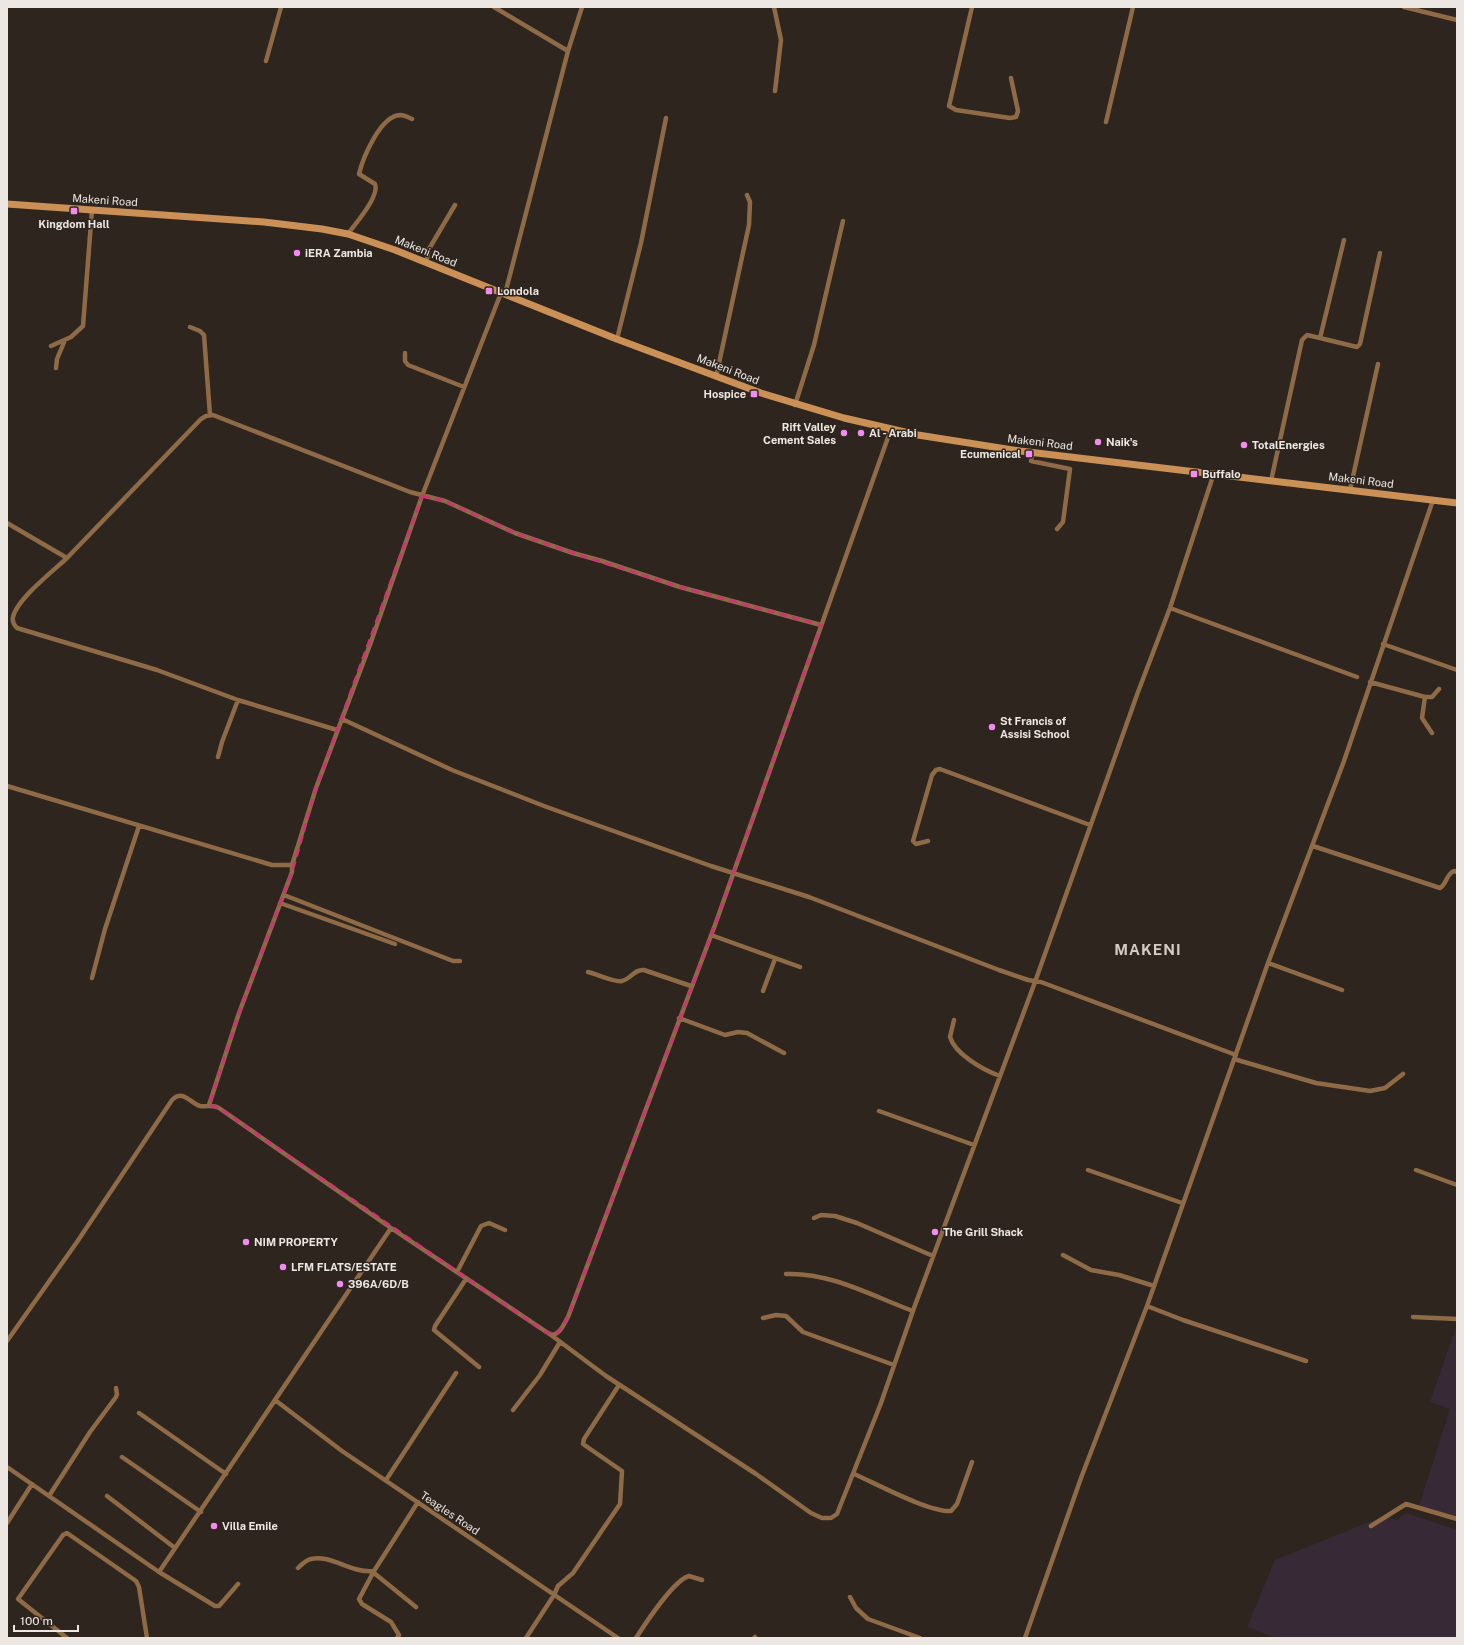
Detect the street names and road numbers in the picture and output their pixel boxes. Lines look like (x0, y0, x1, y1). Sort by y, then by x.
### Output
street label: Makeni Road (72, 192, 138, 208)
street label: Makeni Road (393, 233, 459, 269)
street label: Makeni Road (695, 352, 761, 386)
street label: Makeni Road (1007, 432, 1073, 452)
street label: Makeni Road (1328, 470, 1394, 490)
street label: Teagles Road (418, 1489, 482, 1537)

